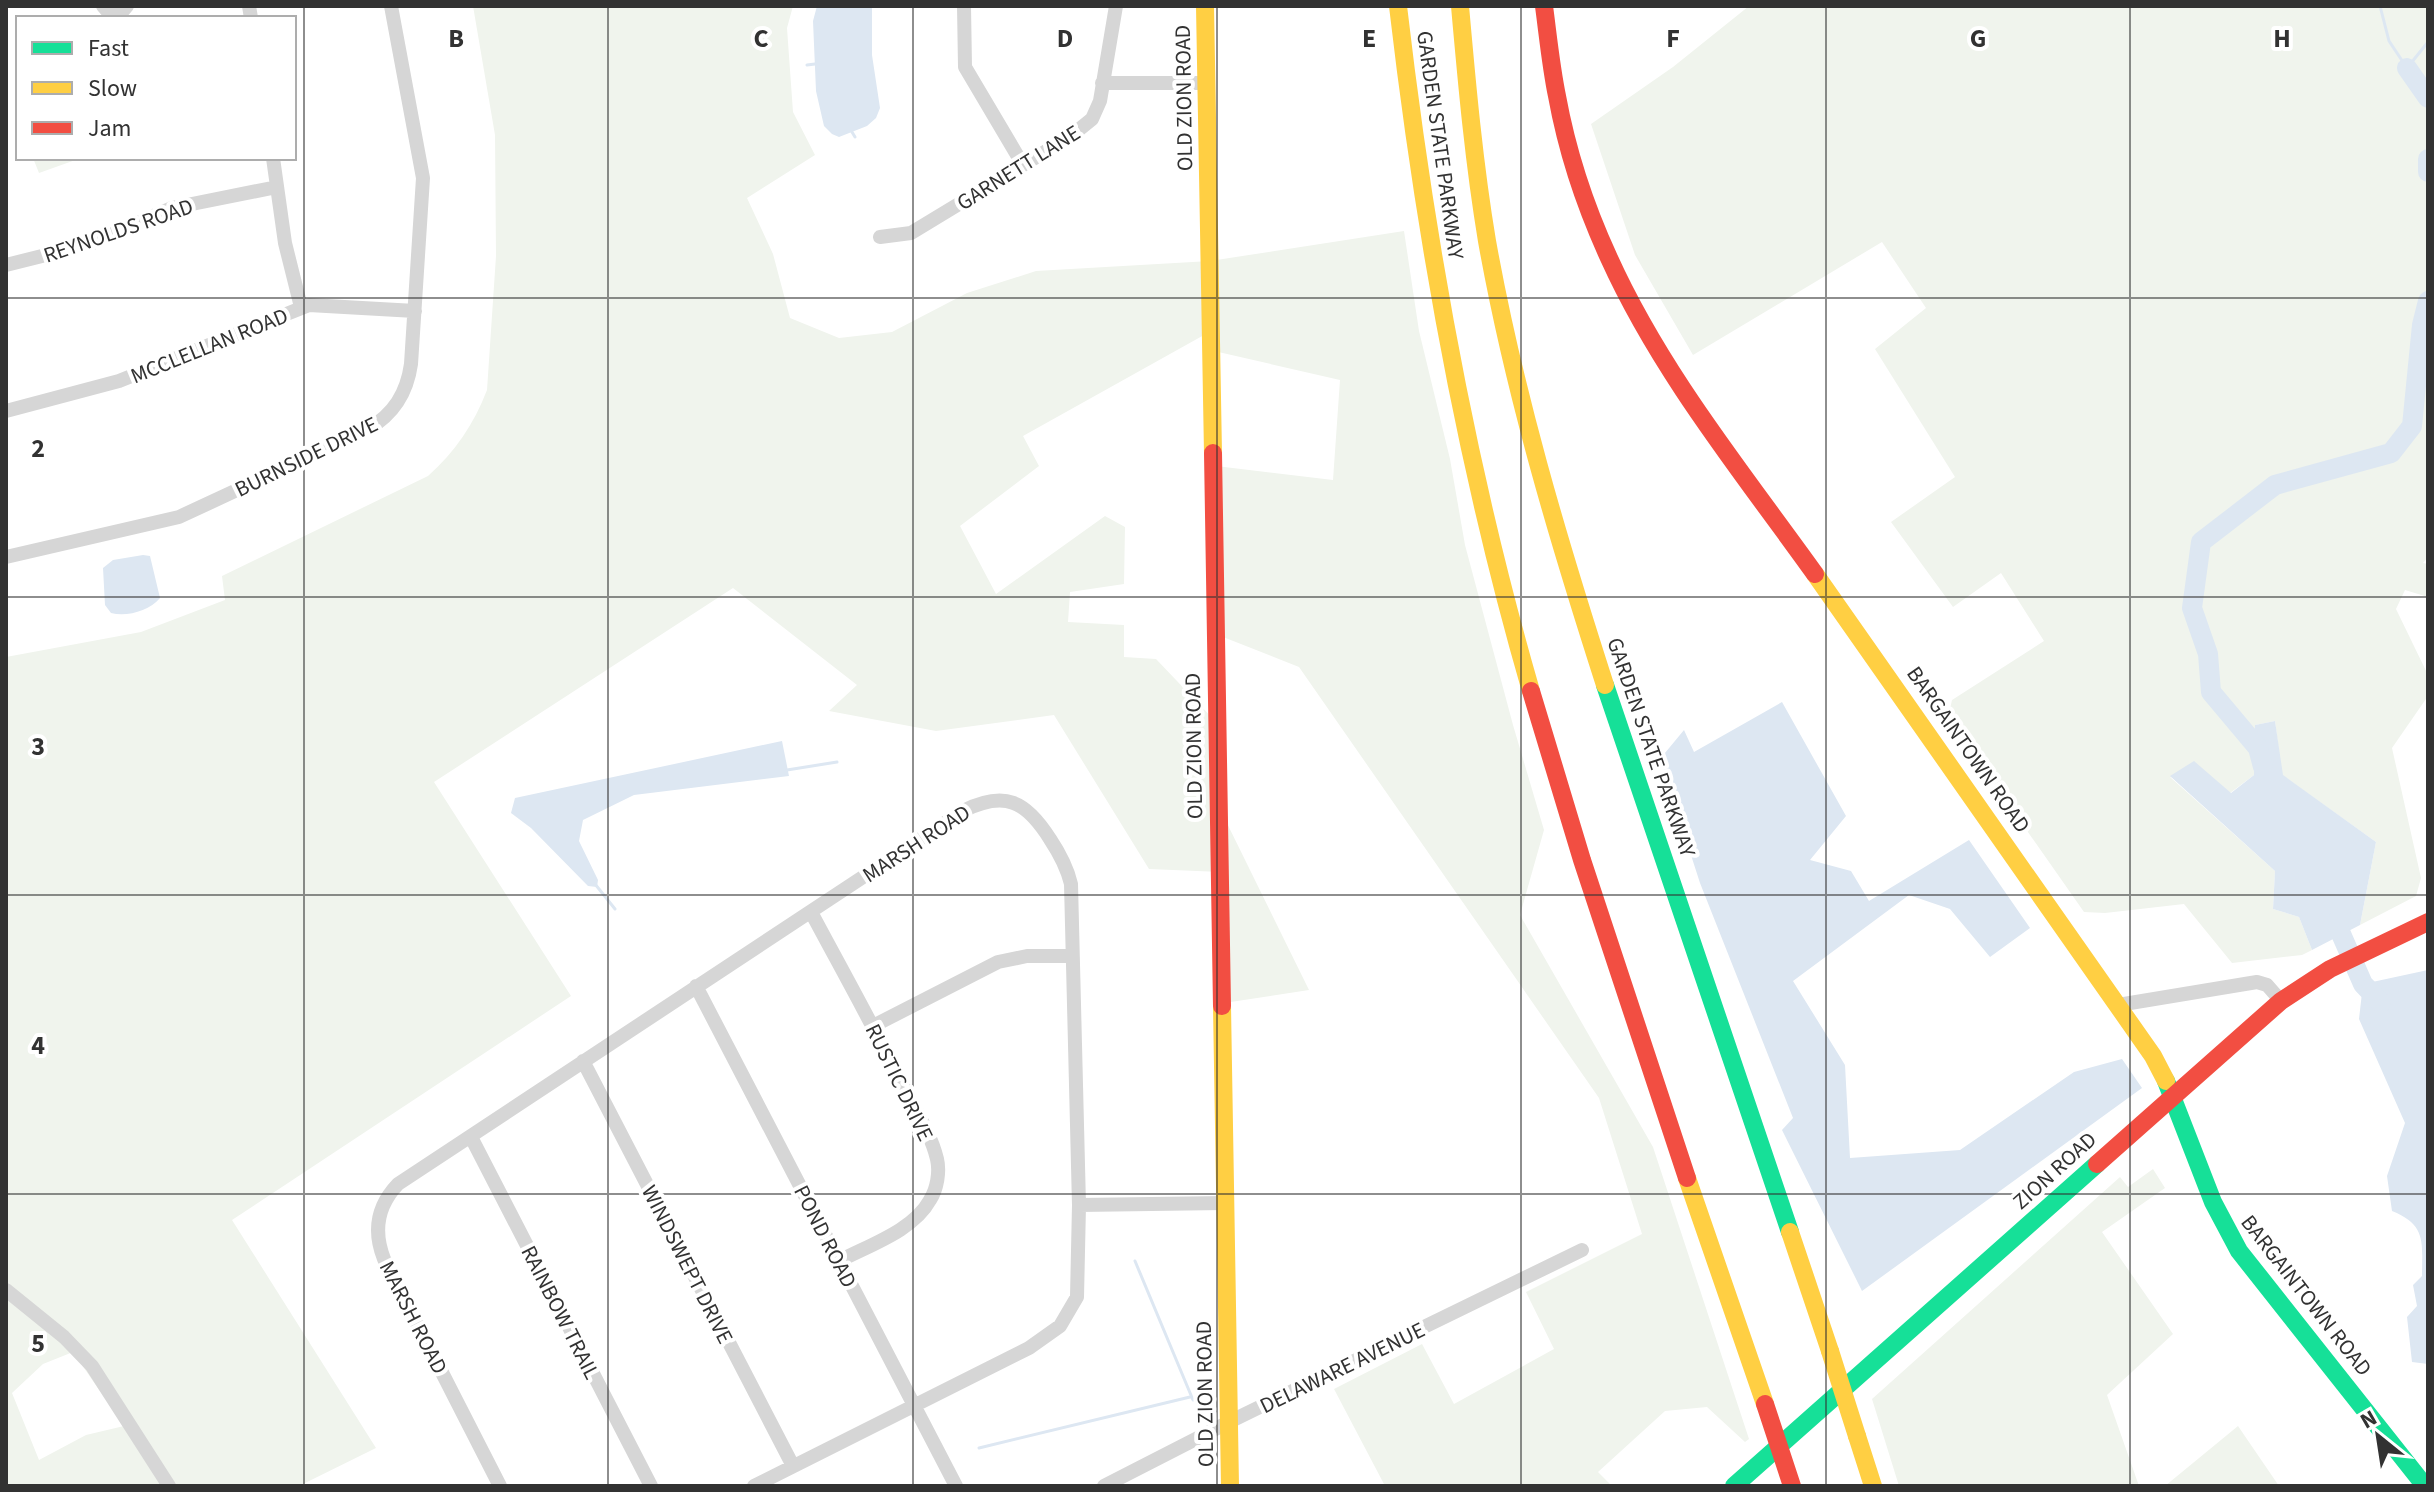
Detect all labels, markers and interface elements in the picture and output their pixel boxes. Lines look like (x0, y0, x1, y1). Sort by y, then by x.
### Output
legend (16, 16, 296, 160)
text: B (448, 20, 464, 57)
text: C (753, 20, 769, 57)
text: D (1057, 20, 1073, 57)
text: E (1362, 20, 1376, 57)
text: F (1666, 20, 1680, 57)
text: G (1970, 20, 1986, 57)
text: H (2273, 20, 2291, 57)
street label: OLD ZION ROAD (1167, 24, 1201, 172)
street label: GARDEN STATE PARKWAY (1408, 29, 1472, 262)
text: Fast (88, 31, 129, 66)
text: Slow (88, 71, 137, 106)
text: Jam (88, 111, 132, 146)
street label: GARNETT LANE (951, 117, 1086, 219)
street label: REYNOLDS ROAD (39, 190, 197, 271)
street label: MCCLELLAN ROAD (126, 300, 293, 392)
street label: BURNSIDE DRIVE (229, 408, 383, 505)
text: 2 (31, 430, 45, 467)
street label: GARDEN STATE PARKWAY (1598, 633, 1704, 862)
street label: BARGAINTOWN ROAD (1899, 660, 2038, 839)
street label: OLD ZION ROAD (1177, 672, 1211, 820)
text: 3 (31, 728, 45, 765)
street label: MARSH ROAD (856, 797, 977, 891)
street label: RUSTIC DRIVE (857, 1018, 941, 1147)
text: 4 (31, 1027, 45, 1064)
street label: ZION ROAD (2006, 1124, 2104, 1217)
street label: POND ROAD (786, 1179, 865, 1293)
street label: WINDSWEPT DRIVE (633, 1180, 741, 1349)
street label: BARGAINTOWN ROAD (2233, 1208, 2379, 1383)
street label: RAINBOW TRAIL (513, 1240, 608, 1385)
street label: MARSH ROAD (371, 1255, 455, 1380)
street label: DELAWARE AVENUE (1254, 1314, 1430, 1422)
street label: OLD ZION ROAD (1188, 1320, 1222, 1468)
text: 5 (31, 1325, 45, 1362)
north arrow (2338, 1396, 2418, 1476)
text: N (2354, 1402, 2383, 1437)

